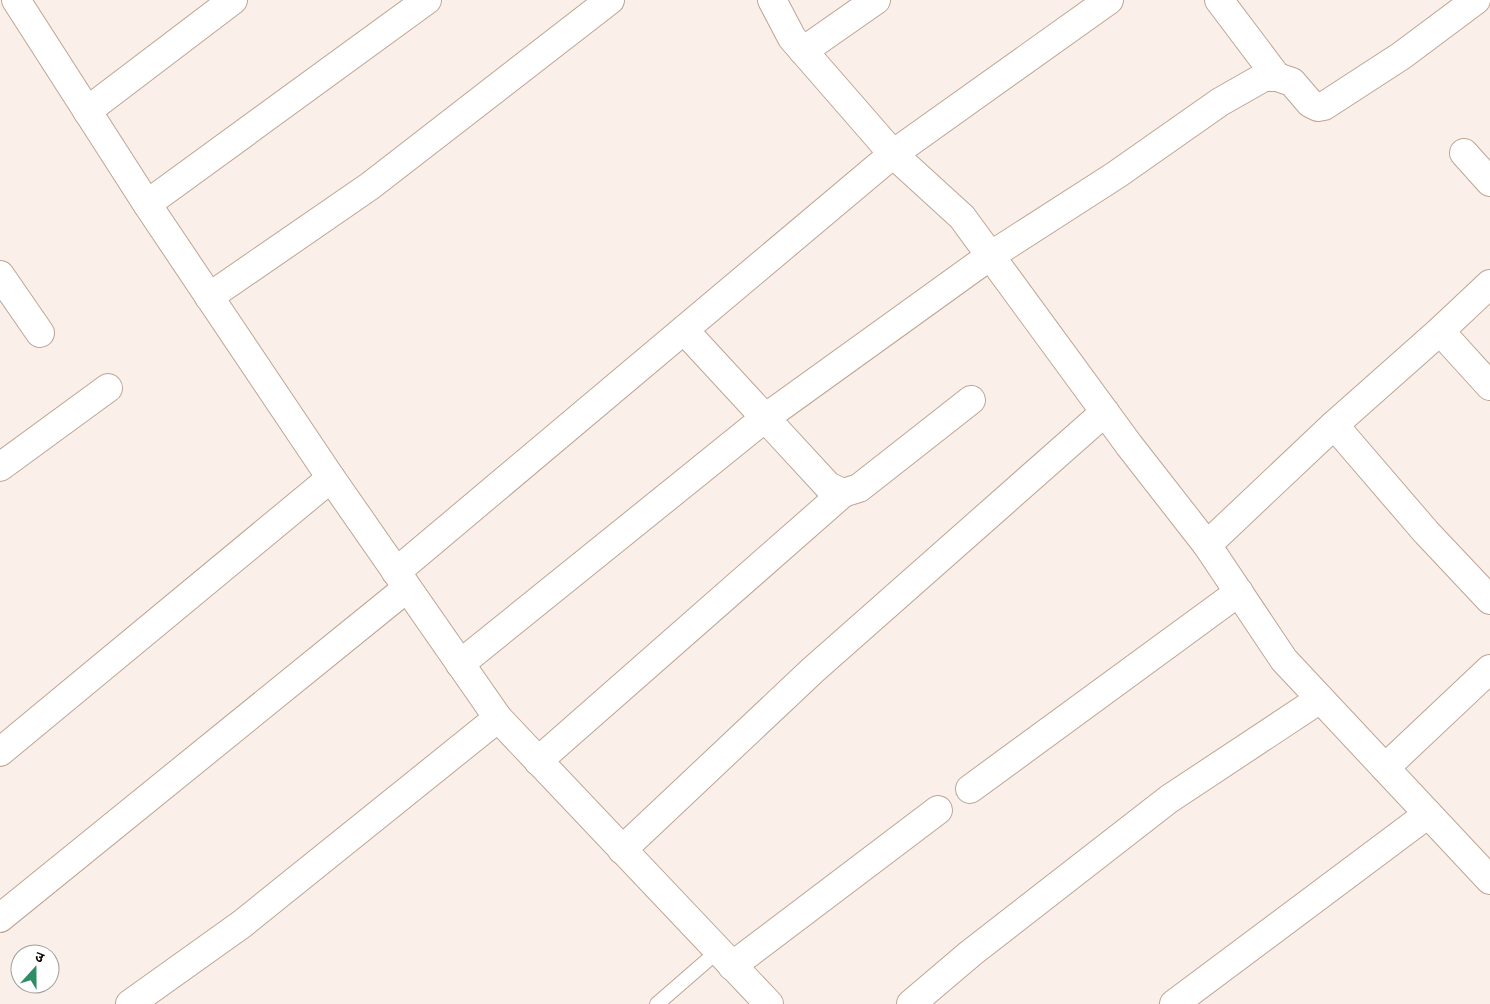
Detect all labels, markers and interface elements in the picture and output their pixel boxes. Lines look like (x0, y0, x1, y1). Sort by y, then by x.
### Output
north arrow (10, 944, 60, 994)
text: उ (33, 947, 47, 966)

